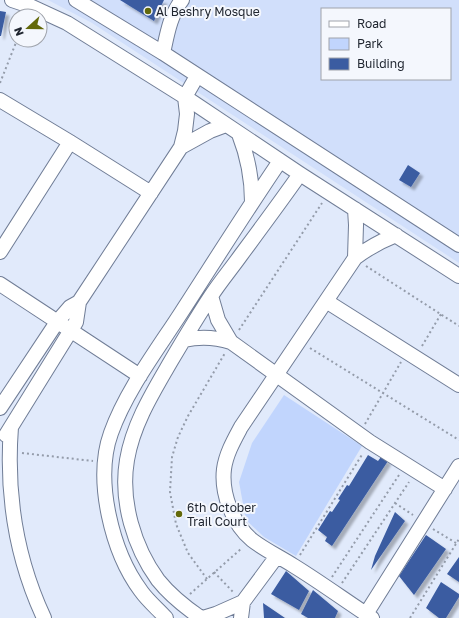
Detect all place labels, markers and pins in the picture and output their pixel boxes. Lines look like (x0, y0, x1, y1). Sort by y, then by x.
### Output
place label: Al Beshry Mosque (156, 4, 260, 19)
marker: Al Beshry Mosque (143, 6, 153, 16)
place label: 6th October Trail Court (187, 500, 256, 529)
marker: 6th October Trail Court (174, 509, 184, 519)

